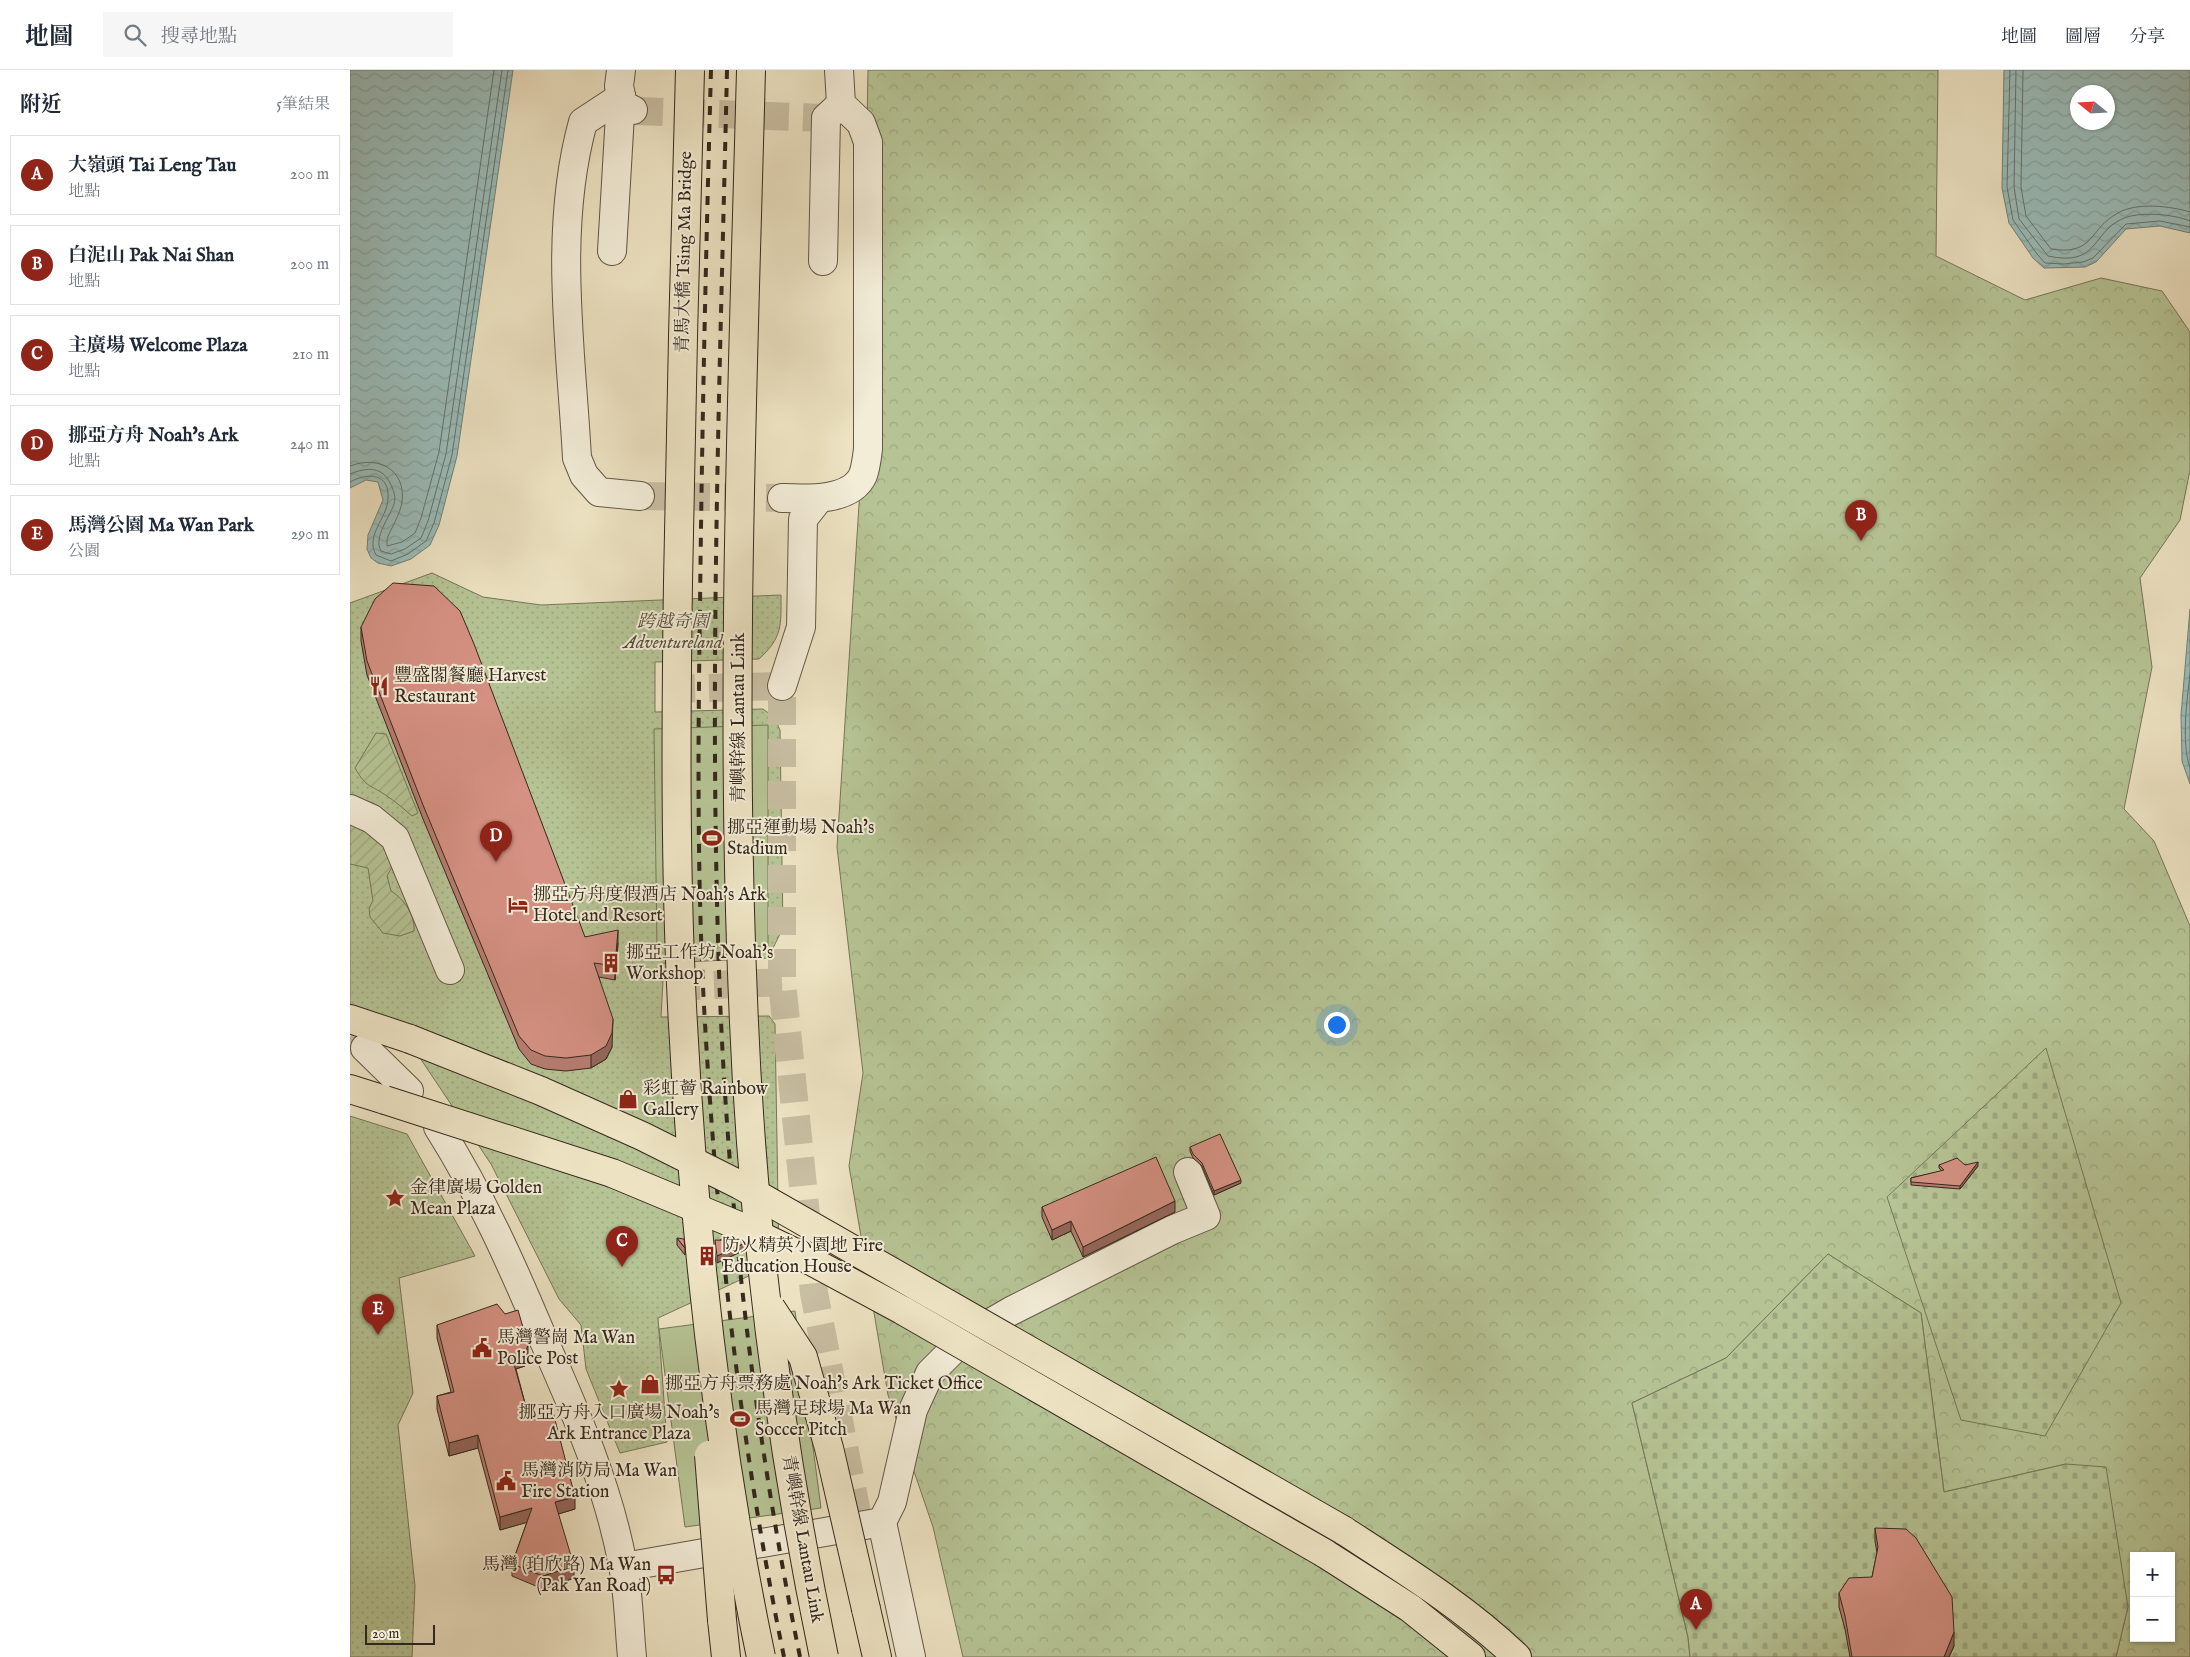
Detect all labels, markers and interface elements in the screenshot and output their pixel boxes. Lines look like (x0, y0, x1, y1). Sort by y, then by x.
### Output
search box (103, 12, 453, 57)
icon: search (121, 21, 149, 49)
text: 地圖 (25, 22, 73, 53)
text: 搜尋地點 (161, 25, 237, 49)
text: 地圖 (2001, 26, 2037, 49)
text: 圖層 (2065, 26, 2101, 49)
text: 分享 (2129, 26, 2165, 49)
north arrow (2070, 85, 2115, 130)
text: 附近 (20, 92, 62, 119)
text: 5筆結果 (276, 95, 330, 115)
street label: 青馬大橋 Tsing Ma Bridge (672, 151, 698, 353)
text: 大嶺頭 Tai Leng Tau (68, 154, 236, 178)
text: A (32, 165, 42, 185)
text: 200 m (290, 165, 329, 185)
text: 地點 (68, 182, 100, 202)
text: 白泥山 Pak Nai Shan (68, 244, 234, 268)
text: B (32, 255, 42, 275)
text: 200 m (290, 255, 329, 275)
text: 地點 (68, 272, 100, 292)
text: 主廣場 Welcome Plaza (68, 334, 247, 358)
text: C (31, 345, 43, 365)
text: 210 m (292, 345, 329, 365)
text: 地點 (68, 362, 100, 382)
text: 挪亞方舟 Noah's Ark (68, 424, 238, 448)
text: D (31, 435, 43, 455)
text: 240 m (290, 435, 329, 455)
text: 地點 (68, 452, 100, 472)
pin: B (1845, 500, 1877, 541)
text: 馬灣公園 Ma Wan Park (68, 514, 254, 538)
text: E (31, 525, 43, 545)
text: 290 m (291, 525, 329, 545)
text: 公園 (68, 542, 100, 562)
park label: 跨越奇園 Adventureland (622, 611, 724, 655)
street label: 青嶼幹線 Lantau Link (728, 633, 751, 803)
place label: 豐盛閣餐廳 Harvest Restaurant (394, 665, 546, 709)
restaurant icon: 豐盛閣餐廳 Harvest Restaurant (368, 675, 390, 697)
place label: 挪亞運動場 Noah's Stadium (727, 817, 874, 861)
pin: D (480, 821, 512, 862)
sports icon: 挪亞運動場 Noah's Stadium (701, 827, 723, 849)
place label: 挪亞方舟度假酒店 Noah's Ark Hotel and Resort (533, 884, 767, 928)
hotel icon: 挪亞方舟度假酒店 Noah's Ark Hotel and Resort (507, 894, 529, 916)
place label: 挪亞工作坊 Noah's Workshop (626, 942, 773, 986)
building icon: 挪亞工作坊 Noah's Workshop (600, 952, 622, 974)
your location (1324, 1012, 1350, 1038)
place label: 彩虹薈 Rainbow Gallery (643, 1078, 769, 1122)
shop icon: 彩虹薈 Rainbow Gallery (617, 1088, 639, 1110)
place label: 金律廣場 Golden Mean Plaza (410, 1177, 543, 1221)
place icon: 金律廣場 Golden Mean Plaza (384, 1187, 406, 1209)
pin: C (606, 1226, 638, 1267)
place label: 防火精英小園地 Fire Education House (722, 1235, 883, 1279)
building icon: 防火精英小園地 Fire Education House (696, 1245, 718, 1267)
pin: E (362, 1294, 394, 1335)
place label: 馬灣警崗 Ma Wan Police Post (497, 1327, 635, 1371)
public building icon: 馬灣警崗 Ma Wan Police Post (471, 1337, 493, 1359)
shop icon: 挪亞方舟票務處 Noah's Ark Ticket Office (639, 1373, 661, 1395)
place label: 挪亞方舟票務處 Noah's Ark Ticket Office (665, 1373, 983, 1396)
place icon: 挪亞方舟入口廣場 Noah's Ark Entrance Plaza (608, 1378, 630, 1400)
place label: 馬灣足球場 Ma Wan Soccer Pitch (755, 1398, 911, 1442)
place label: 挪亞方舟入口廣場 Noah's Ark Entrance Plaza (518, 1402, 720, 1446)
sports icon: 馬灣足球場 Ma Wan Soccer Pitch (729, 1408, 751, 1430)
street label: 青嶼幹線 Lantau Link (776, 1453, 828, 1625)
place label: 馬灣消防局 Ma Wan Fire Station (521, 1460, 677, 1504)
public building icon: 馬灣消防局 Ma Wan Fire Station (495, 1470, 517, 1492)
map controls (2130, 1552, 2175, 1642)
button: + (2130, 1552, 2175, 1597)
place label: 馬灣 (珀欣路) Ma Wan (Pak Yan Road) (482, 1554, 651, 1598)
bus stop icon: 馬灣 (珀欣路) Ma Wan (Pak Yan Road) (655, 1564, 677, 1586)
pin: A (1680, 1589, 1712, 1630)
button: − (2130, 1597, 2175, 1642)
scale bar (365, 1622, 435, 1645)
text: 20 m (372, 1625, 399, 1643)

